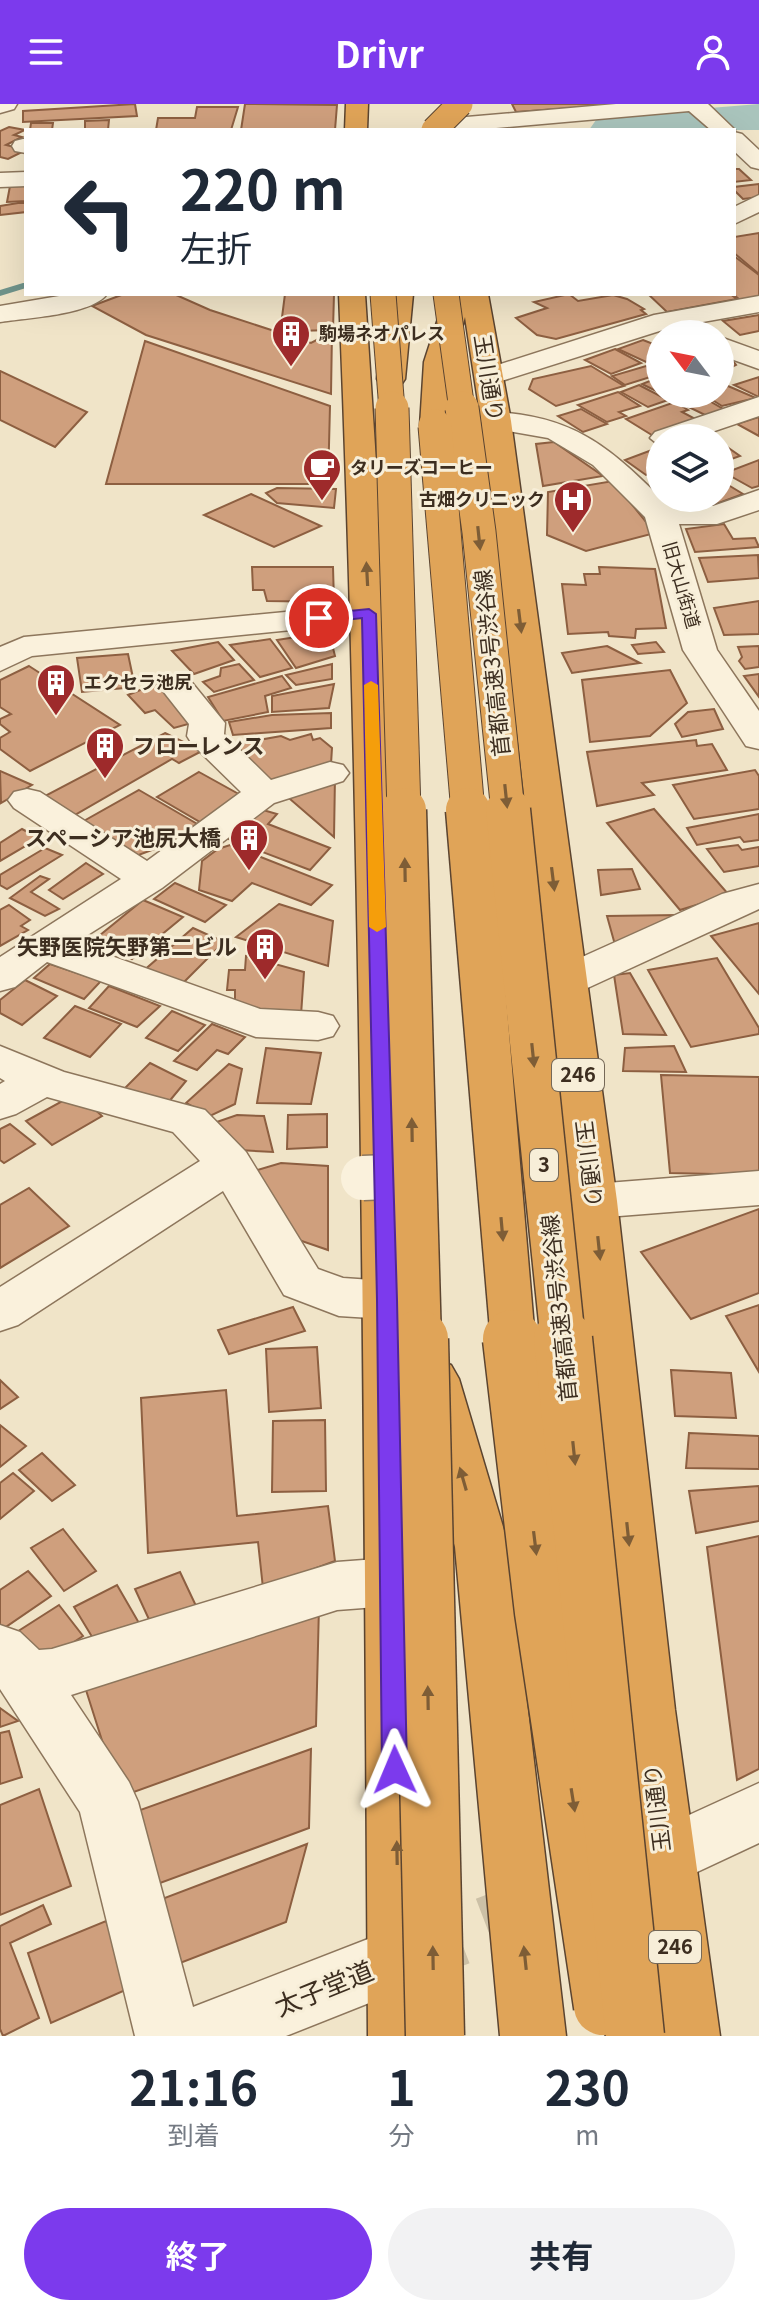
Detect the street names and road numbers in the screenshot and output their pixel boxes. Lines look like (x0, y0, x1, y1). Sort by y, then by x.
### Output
street label: 玉川通り (468, 332, 514, 424)
street label: 旧大山街道 (658, 538, 708, 631)
street label: 首都高速3号渋谷線 (464, 568, 516, 758)
road number: 246 (552, 1059, 604, 1091)
street label: 玉川通り (570, 1118, 612, 1209)
road number: 3 (530, 1149, 558, 1181)
street label: 首都高速3号渋谷線 (531, 1213, 583, 1403)
street label: 玉川通り (634, 1763, 676, 1854)
road number: 246 (649, 1931, 701, 1963)
street label: 太子堂道 (268, 1950, 378, 2023)

